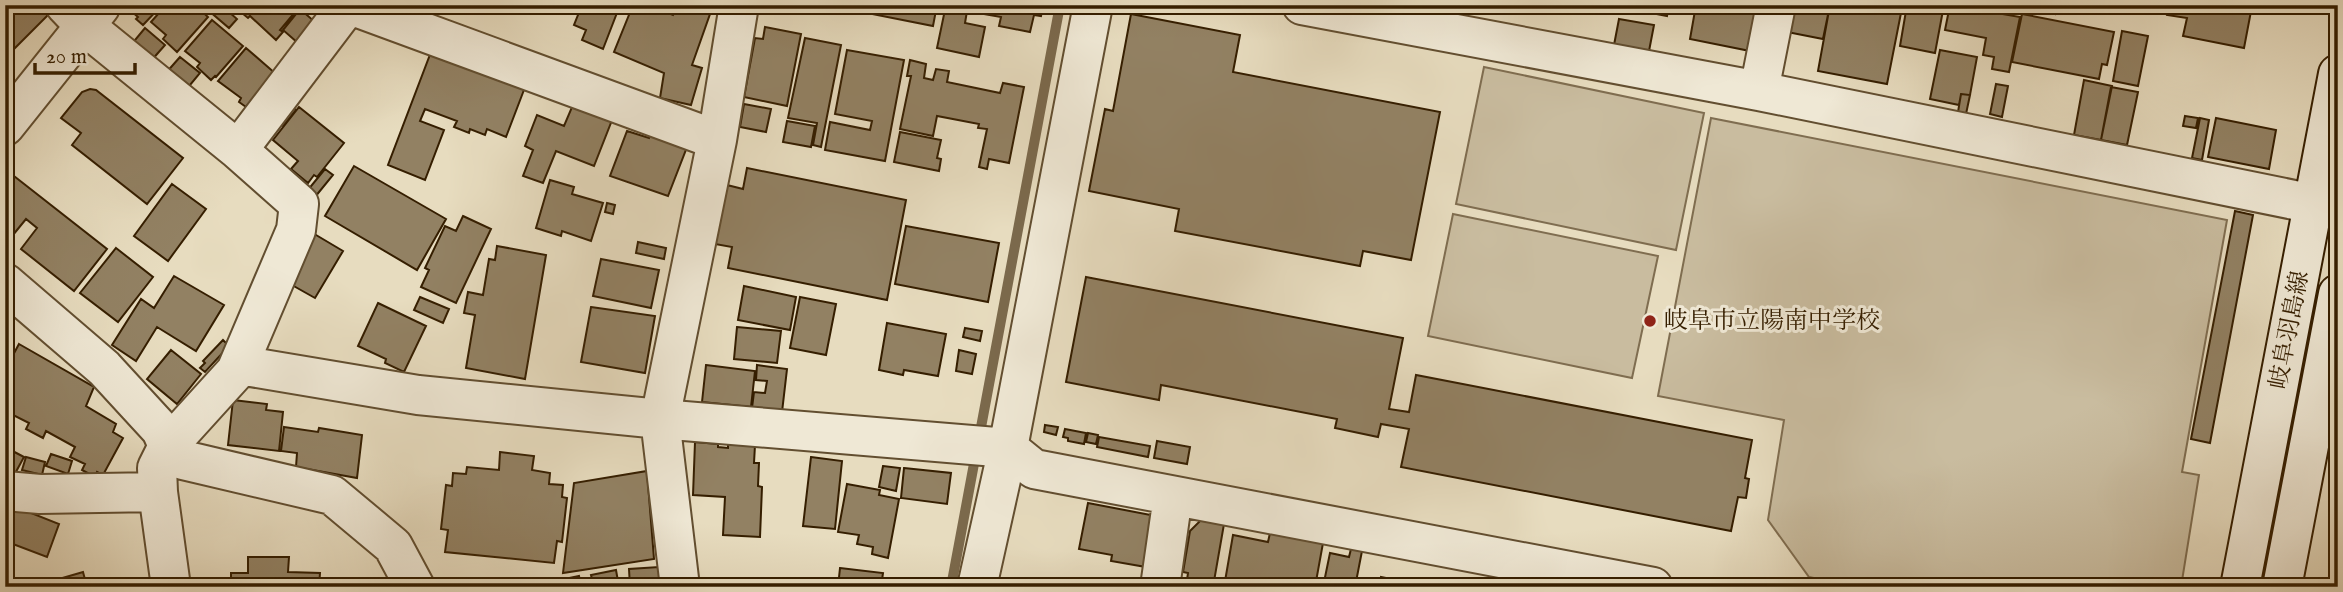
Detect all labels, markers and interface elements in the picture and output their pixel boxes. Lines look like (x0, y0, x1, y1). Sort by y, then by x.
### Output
scale bar (35, 32, 135, 76)
text: 20 m (46, 44, 87, 71)
street label: 岐阜羽島線 (2263, 268, 2317, 392)
place label: 岐阜市立陽南中学校 (1664, 306, 1880, 337)
marker: 岐阜市立陽南中学校 (1642, 313, 1658, 329)

